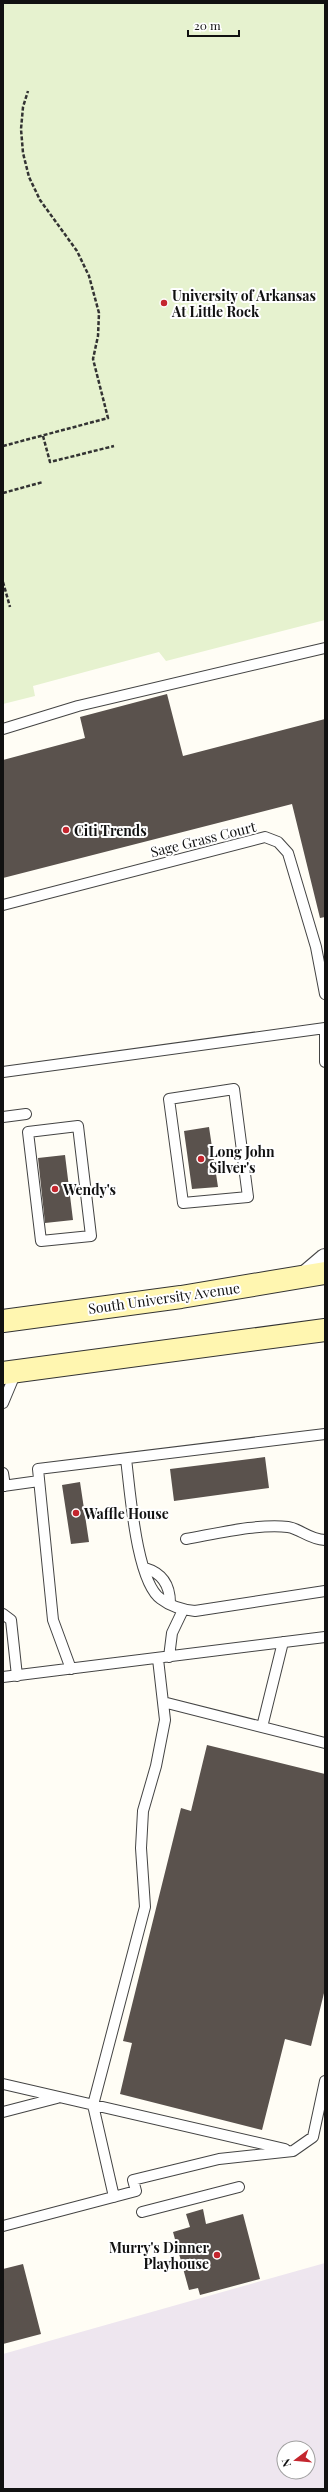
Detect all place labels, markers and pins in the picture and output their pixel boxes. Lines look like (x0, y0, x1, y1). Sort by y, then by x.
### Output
place label: University of Arkansas At Little Rock (171, 286, 316, 321)
marker: University of Arkansas At Little Rock (159, 298, 169, 308)
place label: Citi Trends (74, 821, 147, 840)
marker: Citi Trends (61, 825, 71, 835)
place label: Long John Silver's (209, 1142, 275, 1177)
marker: Long John Silver's (196, 1154, 206, 1164)
place label: Wendy's (62, 1180, 116, 1199)
marker: Wendy's (50, 1184, 60, 1194)
place label: Waffle House (83, 1504, 169, 1523)
marker: Waffle House (71, 1508, 81, 1518)
place label: Murry's Dinner Playhouse (109, 2238, 209, 2273)
marker: Murry's Dinner Playhouse (212, 2250, 222, 2260)

